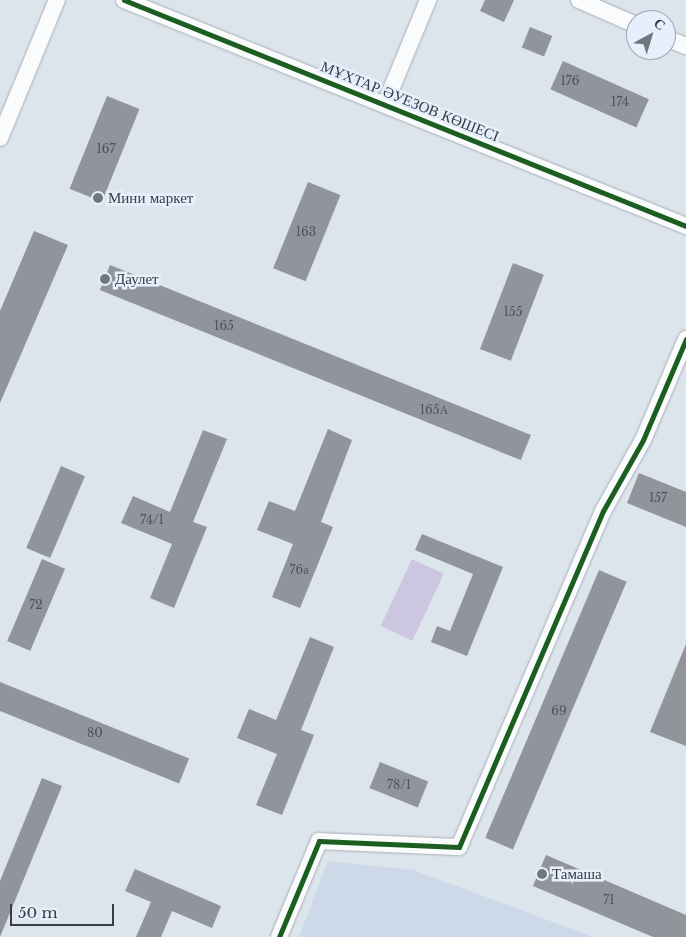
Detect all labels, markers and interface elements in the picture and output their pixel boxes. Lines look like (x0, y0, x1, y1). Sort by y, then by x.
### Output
north arrow (626, 10, 676, 60)
text: С (650, 14, 669, 34)
street label: МҰХТАР ӘУЕЗОВ КӨШЕСІ (318, 57, 502, 145)
house number: 176 (560, 74, 580, 88)
house number: 174 (611, 95, 629, 109)
house number: 167 (96, 142, 116, 156)
place label: Мини маркет (108, 189, 193, 207)
marker: Мини маркет (92, 192, 104, 204)
house number: 163 (296, 225, 316, 239)
place label: Даулет (115, 270, 159, 288)
marker: Даулет (99, 273, 111, 285)
house number: 155 (504, 305, 522, 319)
house number: 165 (214, 319, 234, 333)
house number: 165А (420, 403, 448, 417)
house number: 157 (649, 491, 667, 505)
house number: 74/1 (140, 513, 164, 527)
house number: 76а (289, 563, 309, 577)
house number: 72 (29, 598, 43, 612)
house number: 69 (551, 704, 567, 718)
house number: 80 (87, 726, 103, 740)
house number: 78/1 (387, 778, 411, 792)
place label: Тамаша (552, 865, 602, 883)
marker: Тамаша (536, 868, 548, 880)
house number: 71 (603, 893, 615, 907)
scale bar (12, 894, 116, 926)
text: 50 m (18, 903, 58, 922)

